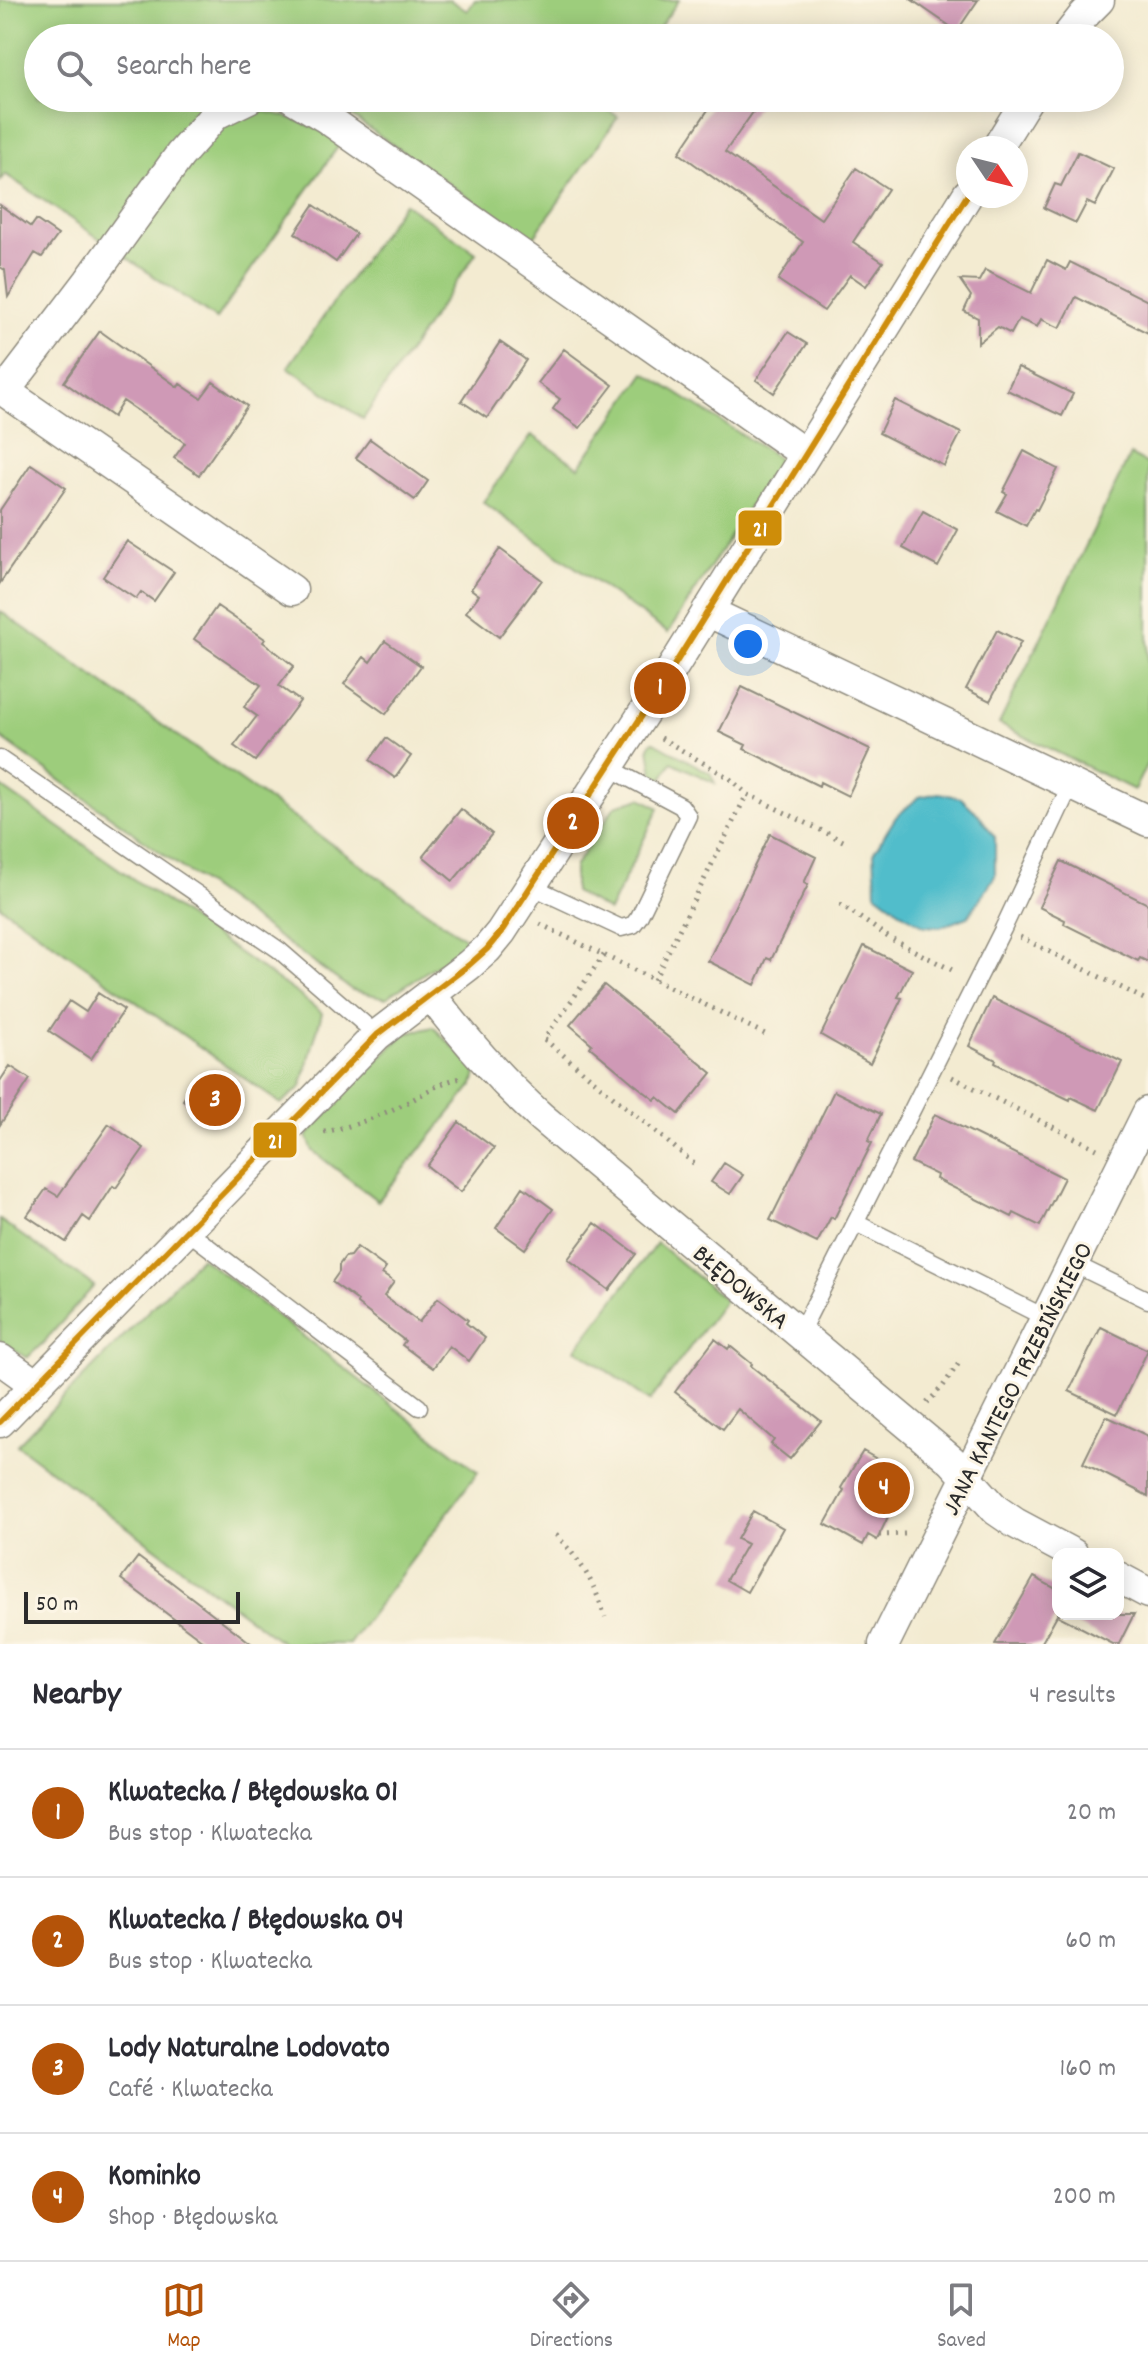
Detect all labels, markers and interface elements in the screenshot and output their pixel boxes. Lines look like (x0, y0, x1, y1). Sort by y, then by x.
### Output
search box (24, 24, 1124, 112)
icon: search (52, 46, 96, 90)
text: Search here (116, 47, 252, 90)
north arrow (956, 136, 1028, 208)
line badge: 21 (737, 509, 783, 547)
text: 21 (753, 516, 767, 547)
your location (728, 624, 768, 664)
pin: 1 (634, 658, 686, 718)
pin: 2 (547, 793, 599, 853)
pin: 3 (189, 1070, 241, 1130)
line badge: 21 (252, 1121, 298, 1159)
text: 21 (268, 1128, 282, 1159)
street label: BŁĘDOWSKA (683, 1237, 796, 1340)
street label: JANA KANTEGO TRZEBIŃSKIEGO (934, 1237, 1104, 1523)
pin: 4 (858, 1458, 910, 1518)
map controls (1052, 1548, 1124, 1620)
button: layers (1052, 1548, 1124, 1620)
scale bar (24, 1588, 240, 1624)
text: 50 m (36, 1590, 78, 1621)
text: Nearby (32, 1672, 121, 1721)
text: 4 results (1029, 1678, 1116, 1715)
text: Klwatecka / Błędowska 01 (108, 1773, 398, 1816)
text: 1 (55, 1795, 61, 1832)
text: 20 m (1067, 1795, 1116, 1832)
text: Bus stop · Klwatecka (108, 1816, 312, 1853)
text: Klwatecka / Błędowska 04 (108, 1901, 404, 1944)
text: 2 (52, 1923, 64, 1960)
text: 60 m (1065, 1923, 1116, 1960)
text: Bus stop · Klwatecka (108, 1944, 312, 1981)
text: Lody Naturalne Lodovato (108, 2029, 390, 2072)
text: 3 (52, 2051, 64, 2088)
text: 160 m (1060, 2051, 1116, 2088)
text: Café · Klwatecka (108, 2072, 273, 2109)
text: Kominko (108, 2157, 201, 2200)
text: 4 (53, 2179, 63, 2216)
text: 200 m (1052, 2179, 1116, 2216)
text: Shop · Błędowska (108, 2200, 277, 2237)
tab: Map (162, 2278, 206, 2357)
tab: Directions (530, 2278, 613, 2357)
tab: Saved (937, 2278, 986, 2357)

